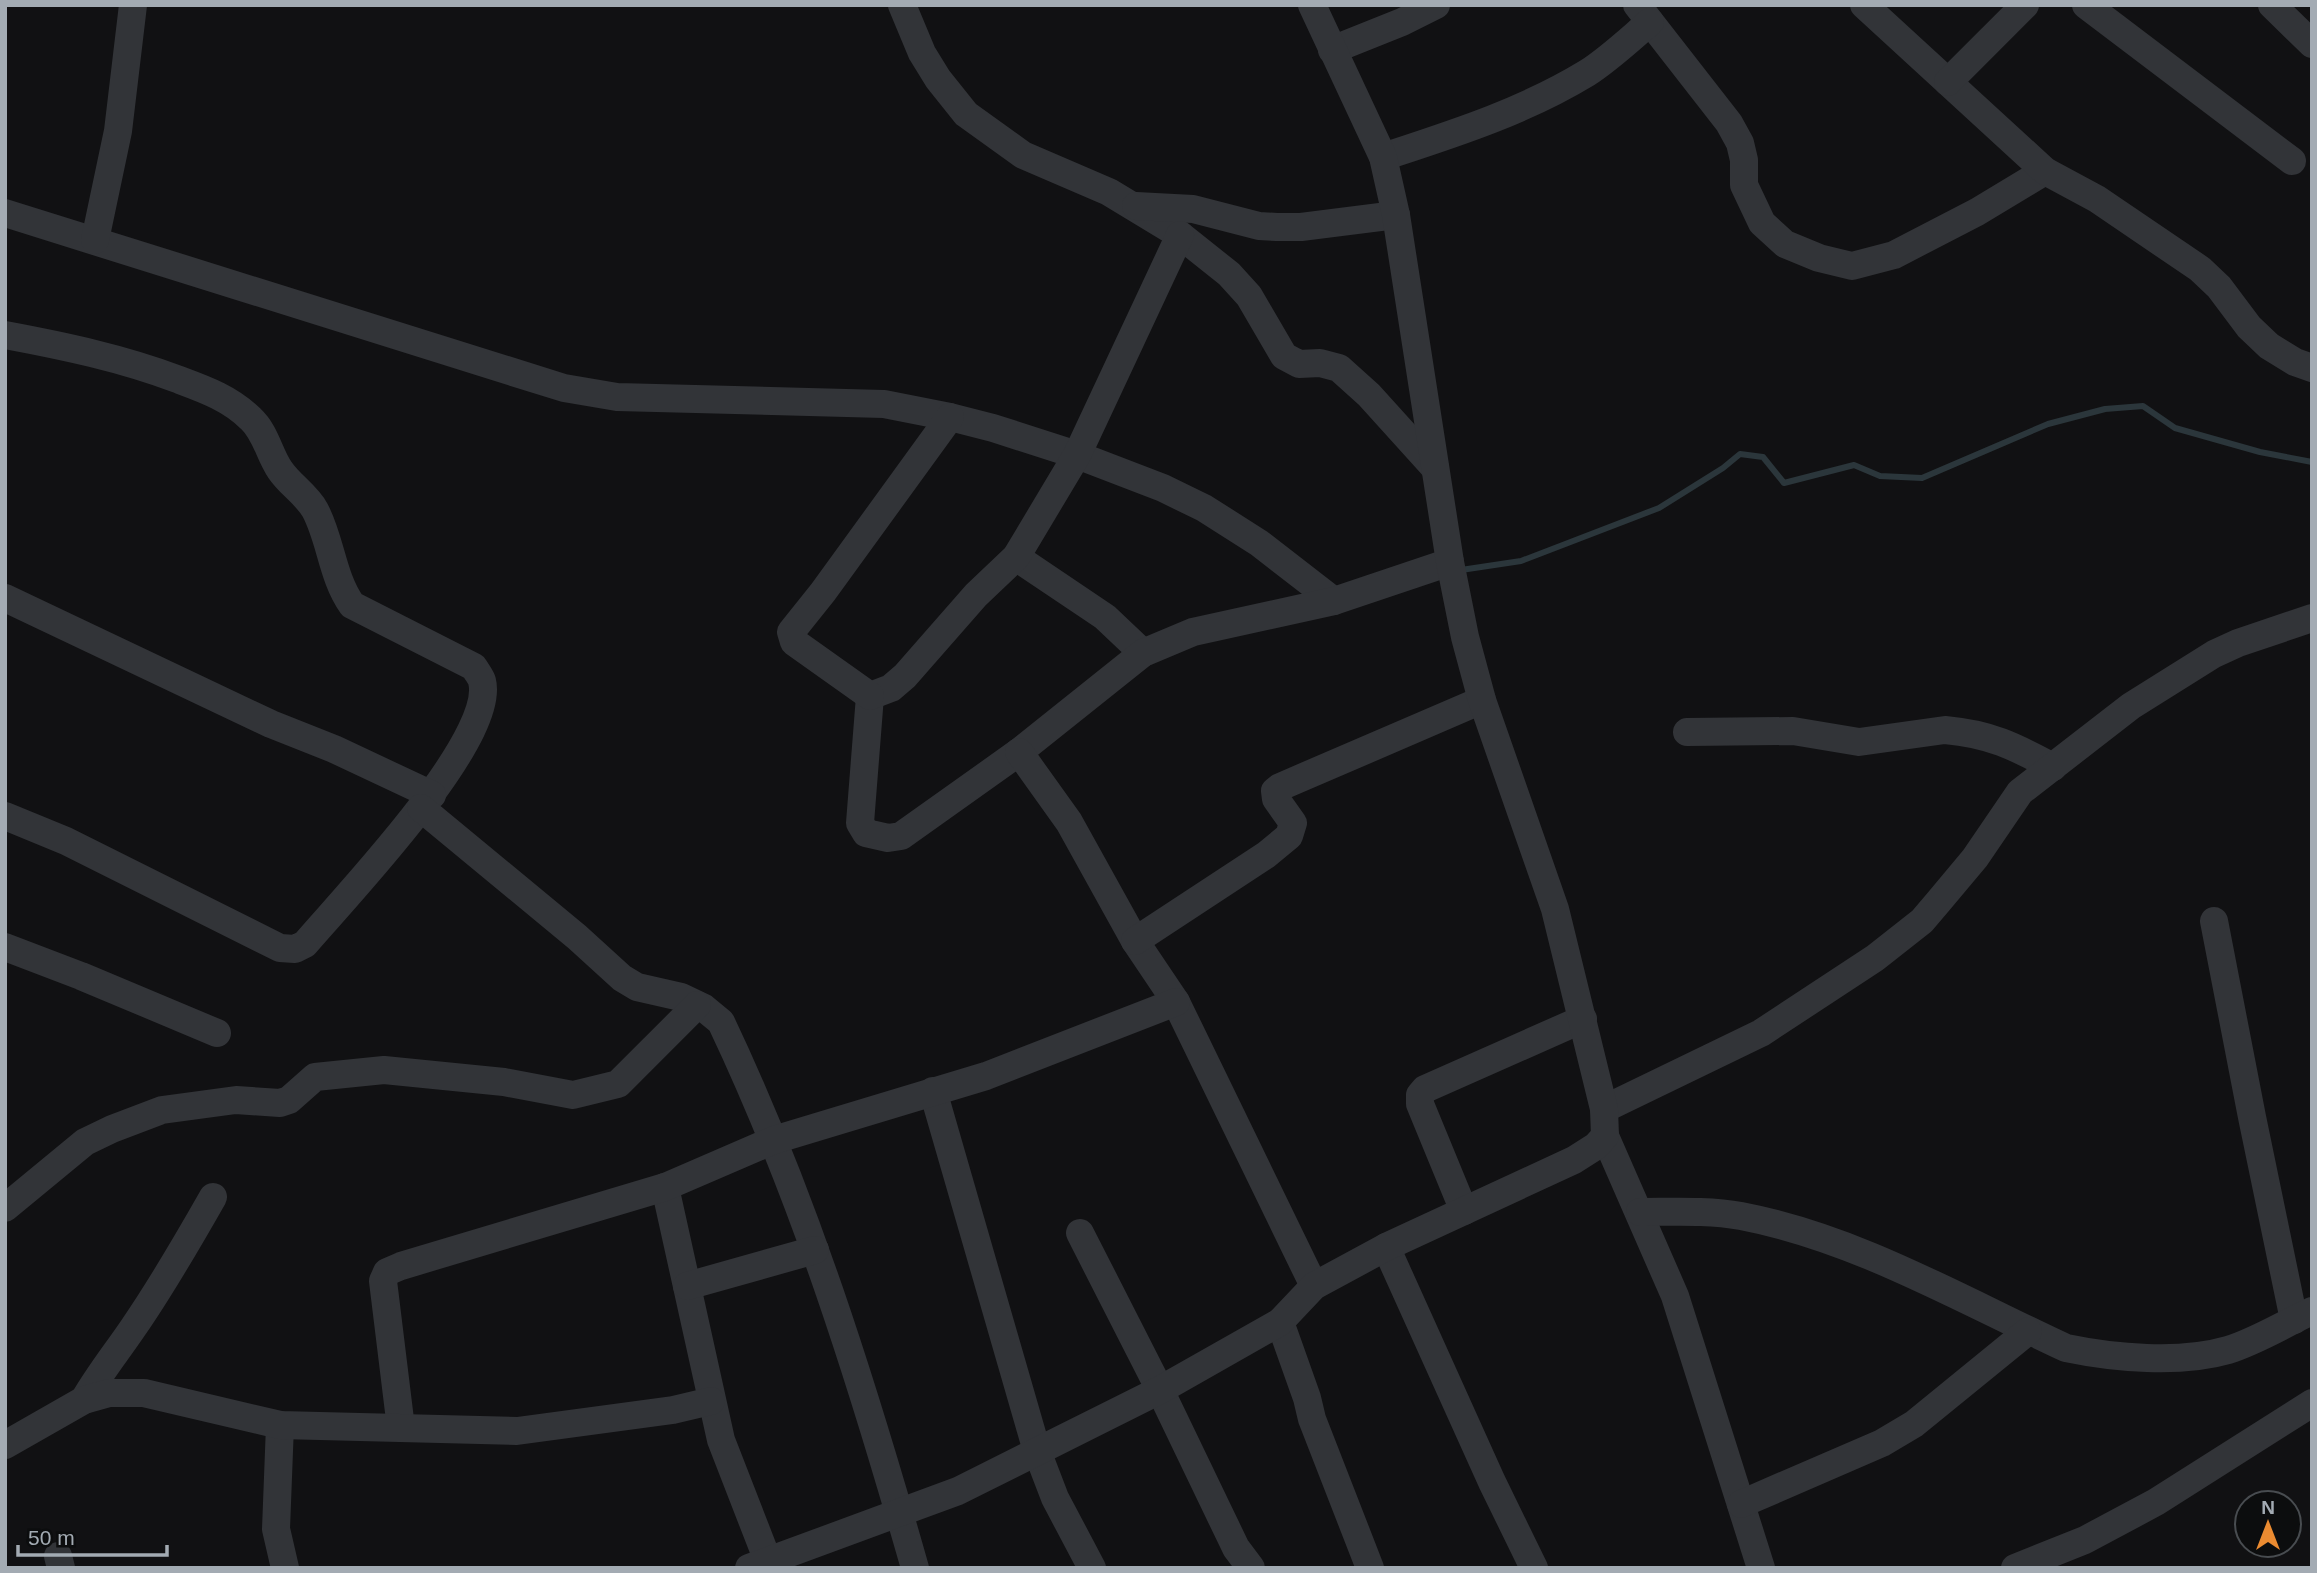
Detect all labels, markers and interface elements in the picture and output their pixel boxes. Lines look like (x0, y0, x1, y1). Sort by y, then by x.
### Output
north arrow (2233, 1489, 2303, 1559)
text: N (2261, 1497, 2275, 1518)
scale bar (18, 1514, 166, 1558)
text: 50 m (28, 1526, 75, 1549)

